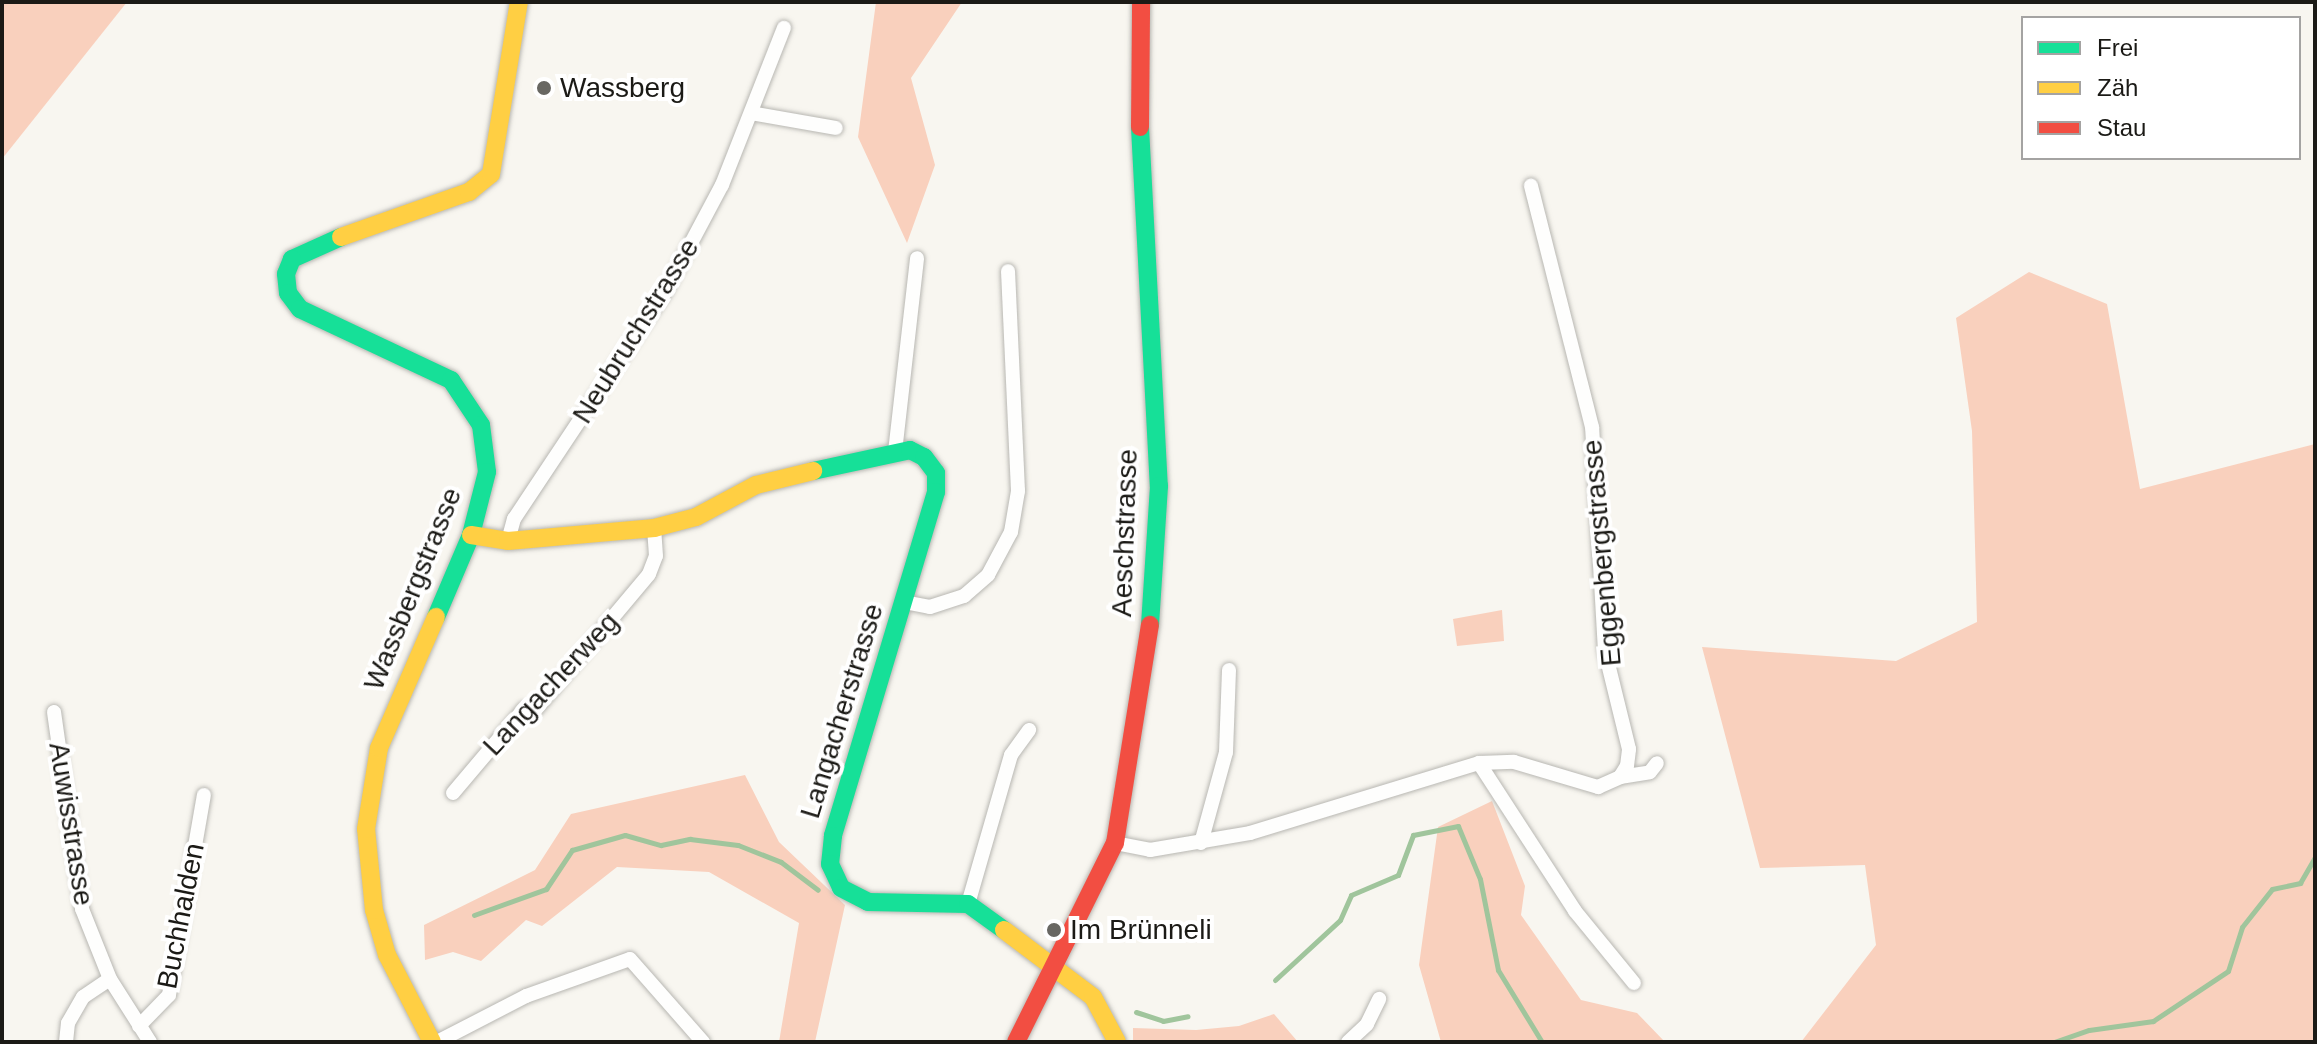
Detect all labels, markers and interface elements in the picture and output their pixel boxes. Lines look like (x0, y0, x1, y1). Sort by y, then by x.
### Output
legend (2021, 16, 2301, 160)
text: Frei (2097, 34, 2138, 61)
place label: Wassberg (560, 71, 685, 105)
text: Zäh (2097, 74, 2138, 101)
marker: Wassberg (535, 79, 553, 97)
text: Stau (2097, 114, 2146, 141)
street label: Neubruchstrasse (566, 232, 706, 430)
street label: Eggenbergstrasse (1575, 438, 1629, 668)
street label: Aeschstrasse (1105, 448, 1145, 618)
street label: Wassbergstrasse (357, 483, 469, 695)
street label: Langacherstrasse (793, 600, 891, 822)
street label: Langacherweg (476, 605, 626, 763)
street label: Auwisstrasse (42, 740, 100, 908)
street label: Buchhalden (150, 840, 212, 992)
place label: Im Brünneli (1070, 913, 1212, 947)
marker: Im Brünneli (1045, 921, 1063, 939)

